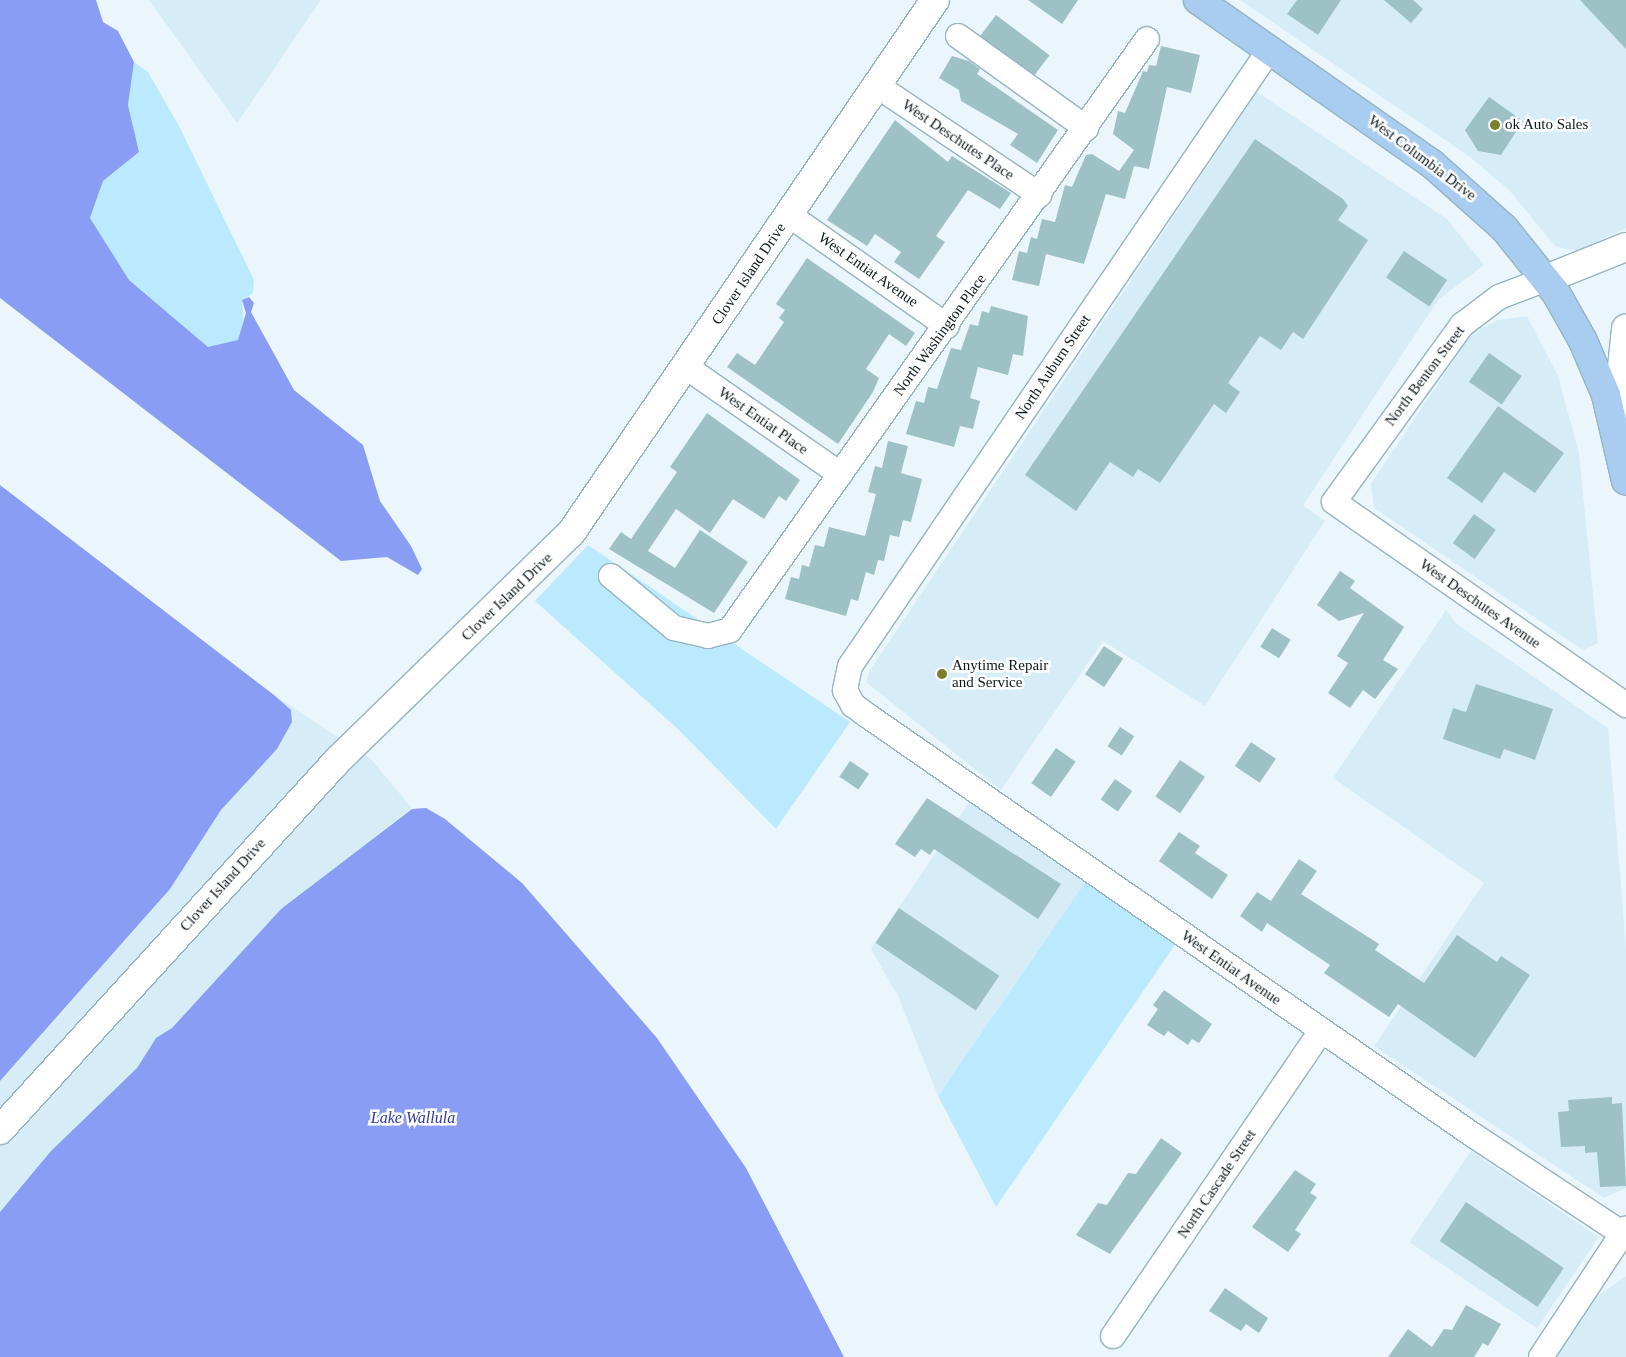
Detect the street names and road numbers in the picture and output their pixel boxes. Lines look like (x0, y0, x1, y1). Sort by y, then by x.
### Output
street label: West Deschutes Place (899, 96, 1017, 184)
street label: West Columbia Drive (1364, 112, 1480, 204)
street label: Clover Island Drive (708, 220, 790, 328)
street label: West Entiat Avenue (814, 229, 922, 311)
street label: North Washington Place (890, 271, 990, 399)
street label: North Auburn Street (1011, 311, 1095, 423)
street label: North Benton Street (1381, 322, 1469, 430)
street label: West Entiat Place (715, 383, 811, 459)
street label: Clover Island Drive (458, 549, 556, 645)
street label: West Deschutes Avenue (1416, 555, 1544, 653)
street label: Clover Island Drive (176, 835, 270, 935)
street label: West Entiat Avenue (1177, 927, 1285, 1009)
street label: North Cascade Street (1174, 1126, 1260, 1242)

